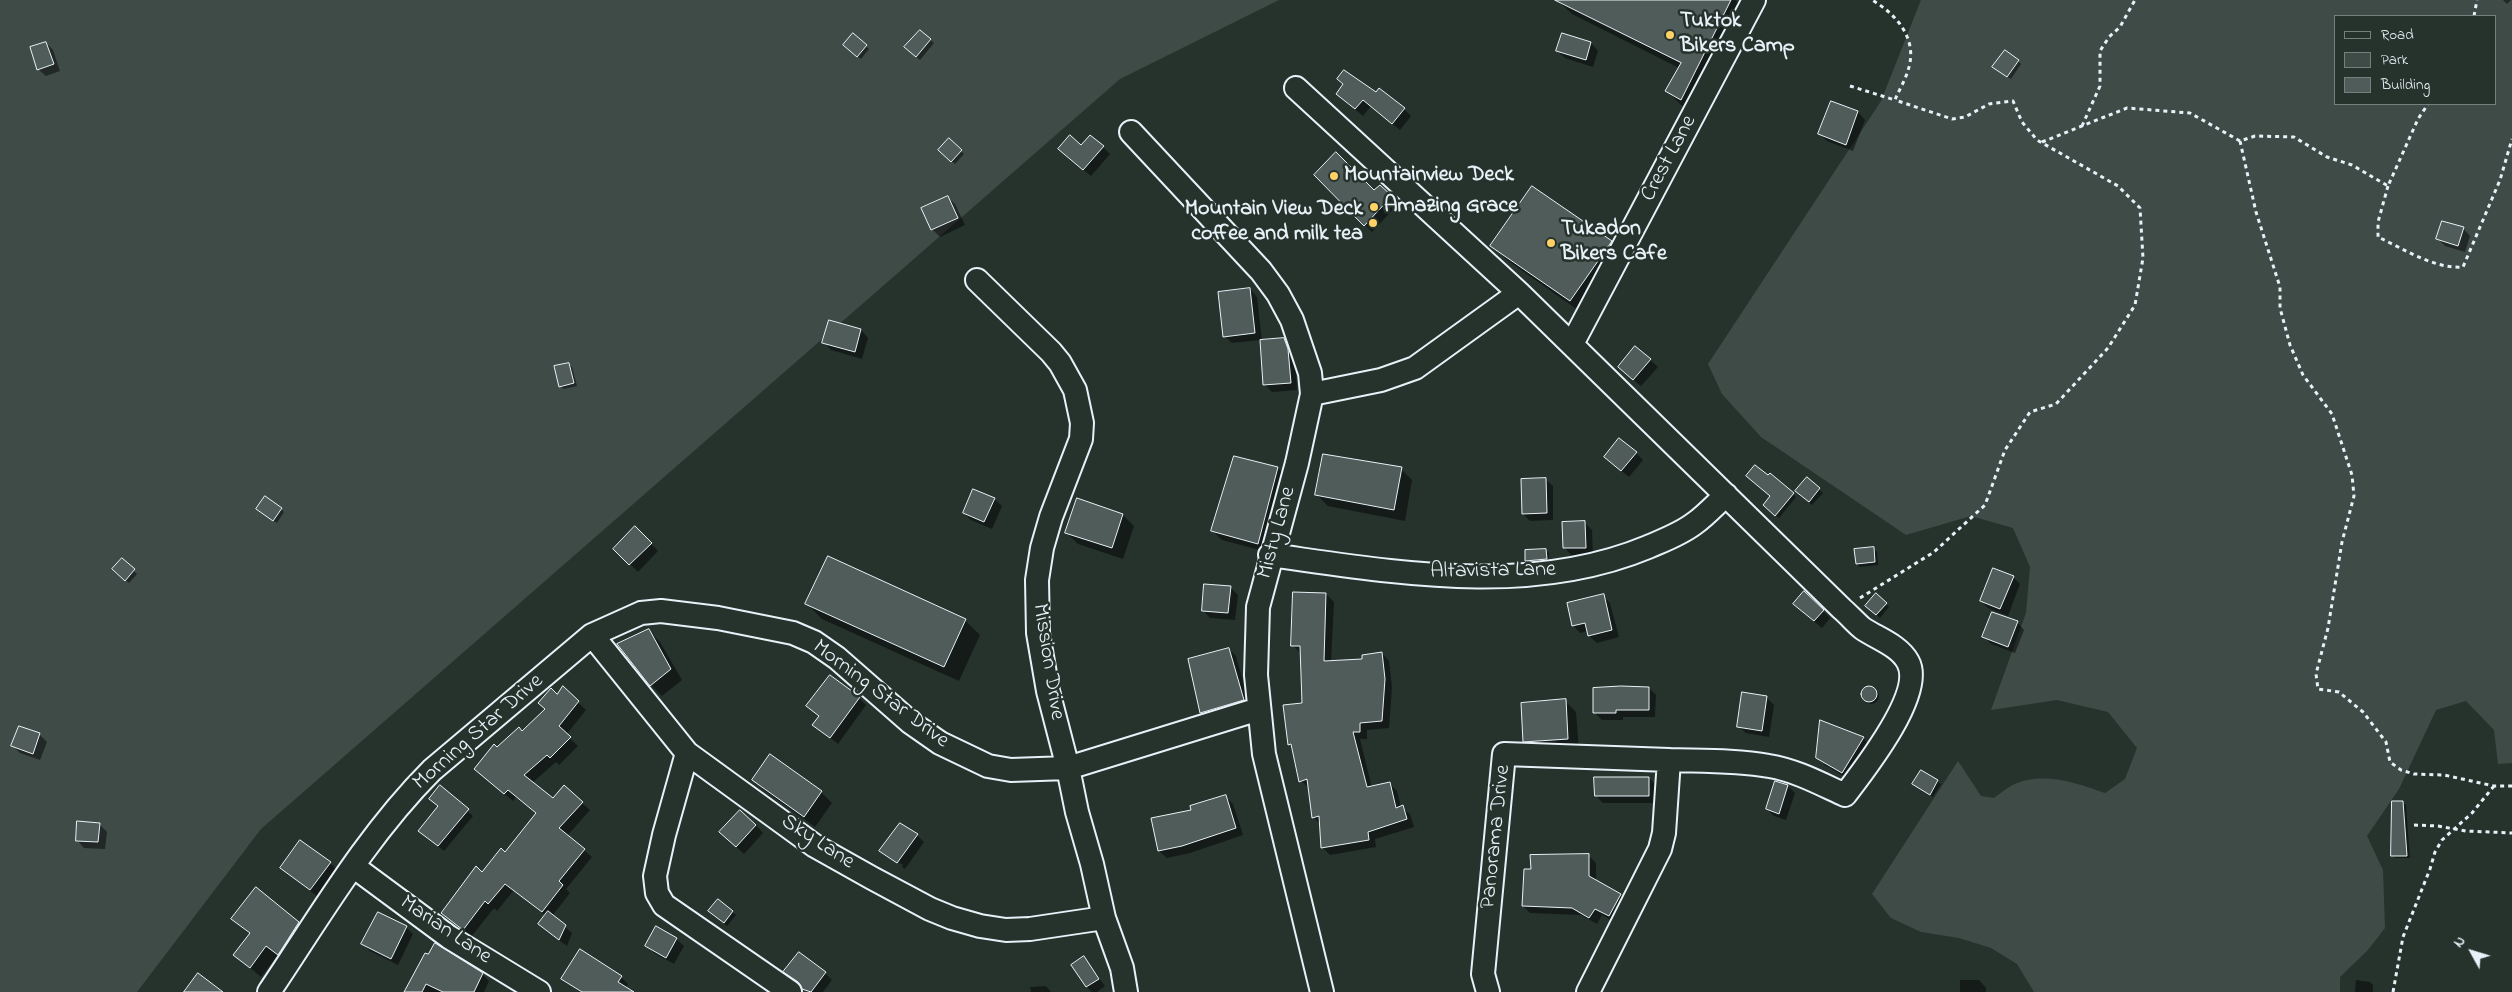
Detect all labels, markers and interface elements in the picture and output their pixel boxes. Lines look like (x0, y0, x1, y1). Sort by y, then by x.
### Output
place label: Tuktok Bikers Camp (1680, 9, 1795, 60)
legend (2334, 15, 2497, 105)
text: Road (2381, 24, 2414, 46)
marker: Tuktok Bikers Camp (1664, 29, 1676, 41)
text: Park (2381, 49, 2408, 71)
text: Building (2381, 74, 2430, 96)
street label: Crest Lane (1636, 111, 1704, 207)
place label: Mountainview Deck (1344, 163, 1514, 189)
marker: Mountainview Deck (1328, 170, 1340, 182)
place label: Amazing Grace (1384, 194, 1518, 220)
place label: Mountain View Deck coffee and milk tea (1185, 197, 1363, 248)
marker: Amazing Grace (1368, 201, 1380, 213)
marker: Mountain View Deck coffee and milk tea (1367, 217, 1379, 229)
place label: Tukadon Bikers Cafe (1561, 217, 1667, 268)
marker: Tukadon Bikers Cafe (1545, 237, 1557, 249)
street label: Misty Lane (1253, 484, 1303, 582)
street label: Altavista Lane (1430, 558, 1556, 586)
street label: Mission Drive (1025, 602, 1069, 722)
street label: Morning Star Drive (806, 635, 954, 755)
street label: Morning Star Drive (408, 669, 550, 797)
street label: Panorama Drive (1476, 764, 1518, 910)
street label: Sky Lane (775, 810, 859, 876)
street label: Marian Lane (394, 891, 496, 971)
north arrow (2447, 927, 2497, 977)
text: N (2449, 932, 2471, 953)

